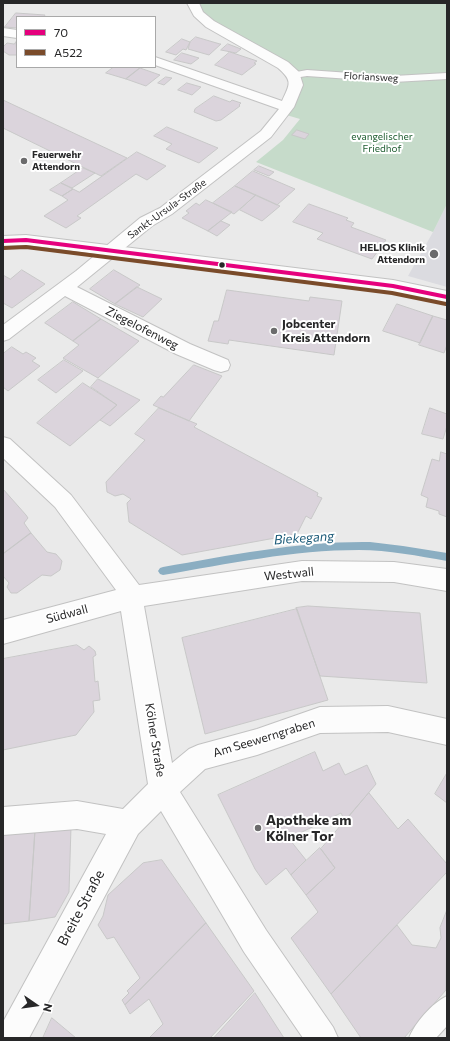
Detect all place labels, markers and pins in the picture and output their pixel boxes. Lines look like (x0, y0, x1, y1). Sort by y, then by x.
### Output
place label: Feuerwehr Attendorn (32, 149, 81, 172)
marker: Feuerwehr Attendorn (19, 156, 29, 166)
place label: HELIOS Klinik Attendorn (360, 242, 425, 266)
marker: HELIOS Klinik Attendorn (428, 248, 440, 260)
unlabelled marker (217, 260, 227, 270)
place label: Jobcenter Kreis Attendorn (282, 317, 370, 345)
marker: Jobcenter Kreis Attendorn (269, 326, 279, 336)
place label: Apotheke am Kölner Tor (266, 812, 351, 844)
marker: Apotheke am Kölner Tor (253, 823, 263, 833)

